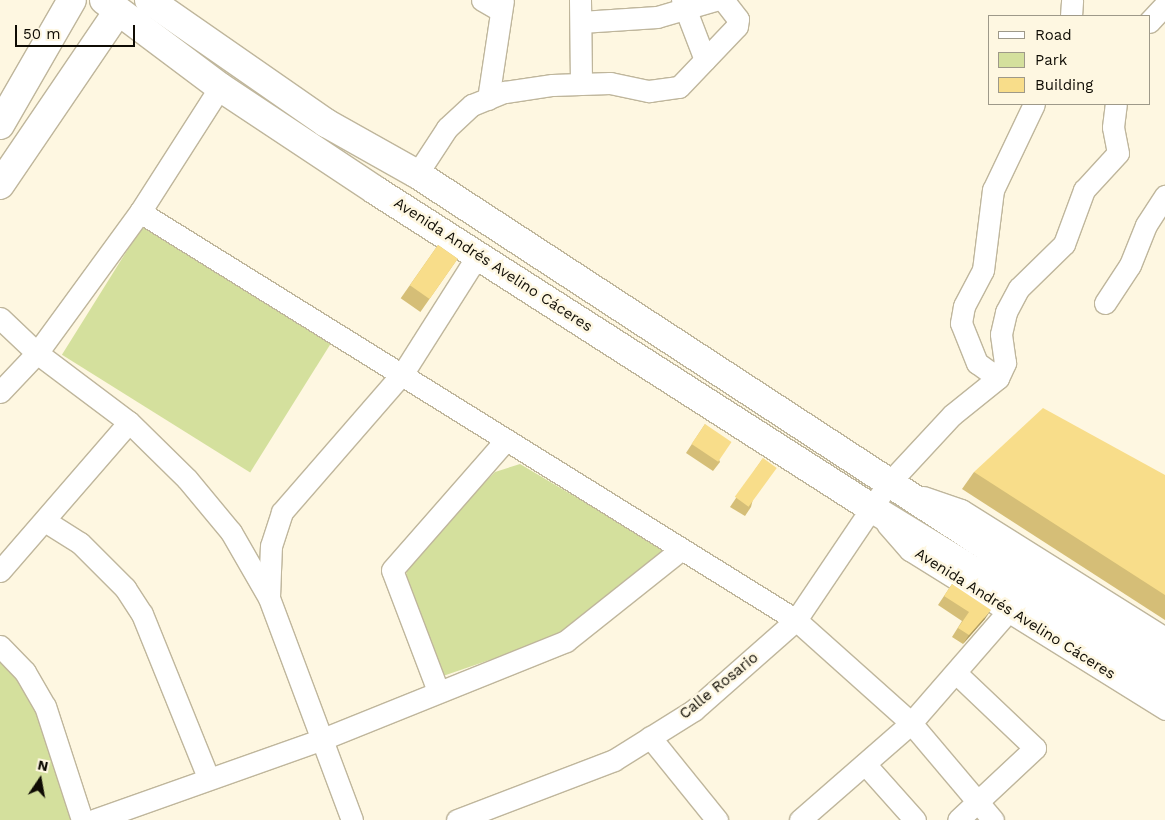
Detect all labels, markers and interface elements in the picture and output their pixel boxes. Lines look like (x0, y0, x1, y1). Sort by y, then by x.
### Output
scale bar (18, 15, 138, 47)
legend (988, 15, 1150, 105)
text: 50 m (23, 25, 60, 43)
text: Road (1035, 26, 1072, 44)
text: Park (1035, 51, 1067, 69)
text: Building (1035, 76, 1093, 94)
street label: Avenida Andrés Avelino Cáceres (390, 194, 596, 336)
street label: Avenida Andrés Avelino Cáceres (911, 544, 1119, 684)
street label: Calle Rosario (676, 649, 762, 723)
north arrow (15, 755, 65, 805)
text: N (36, 756, 50, 774)

